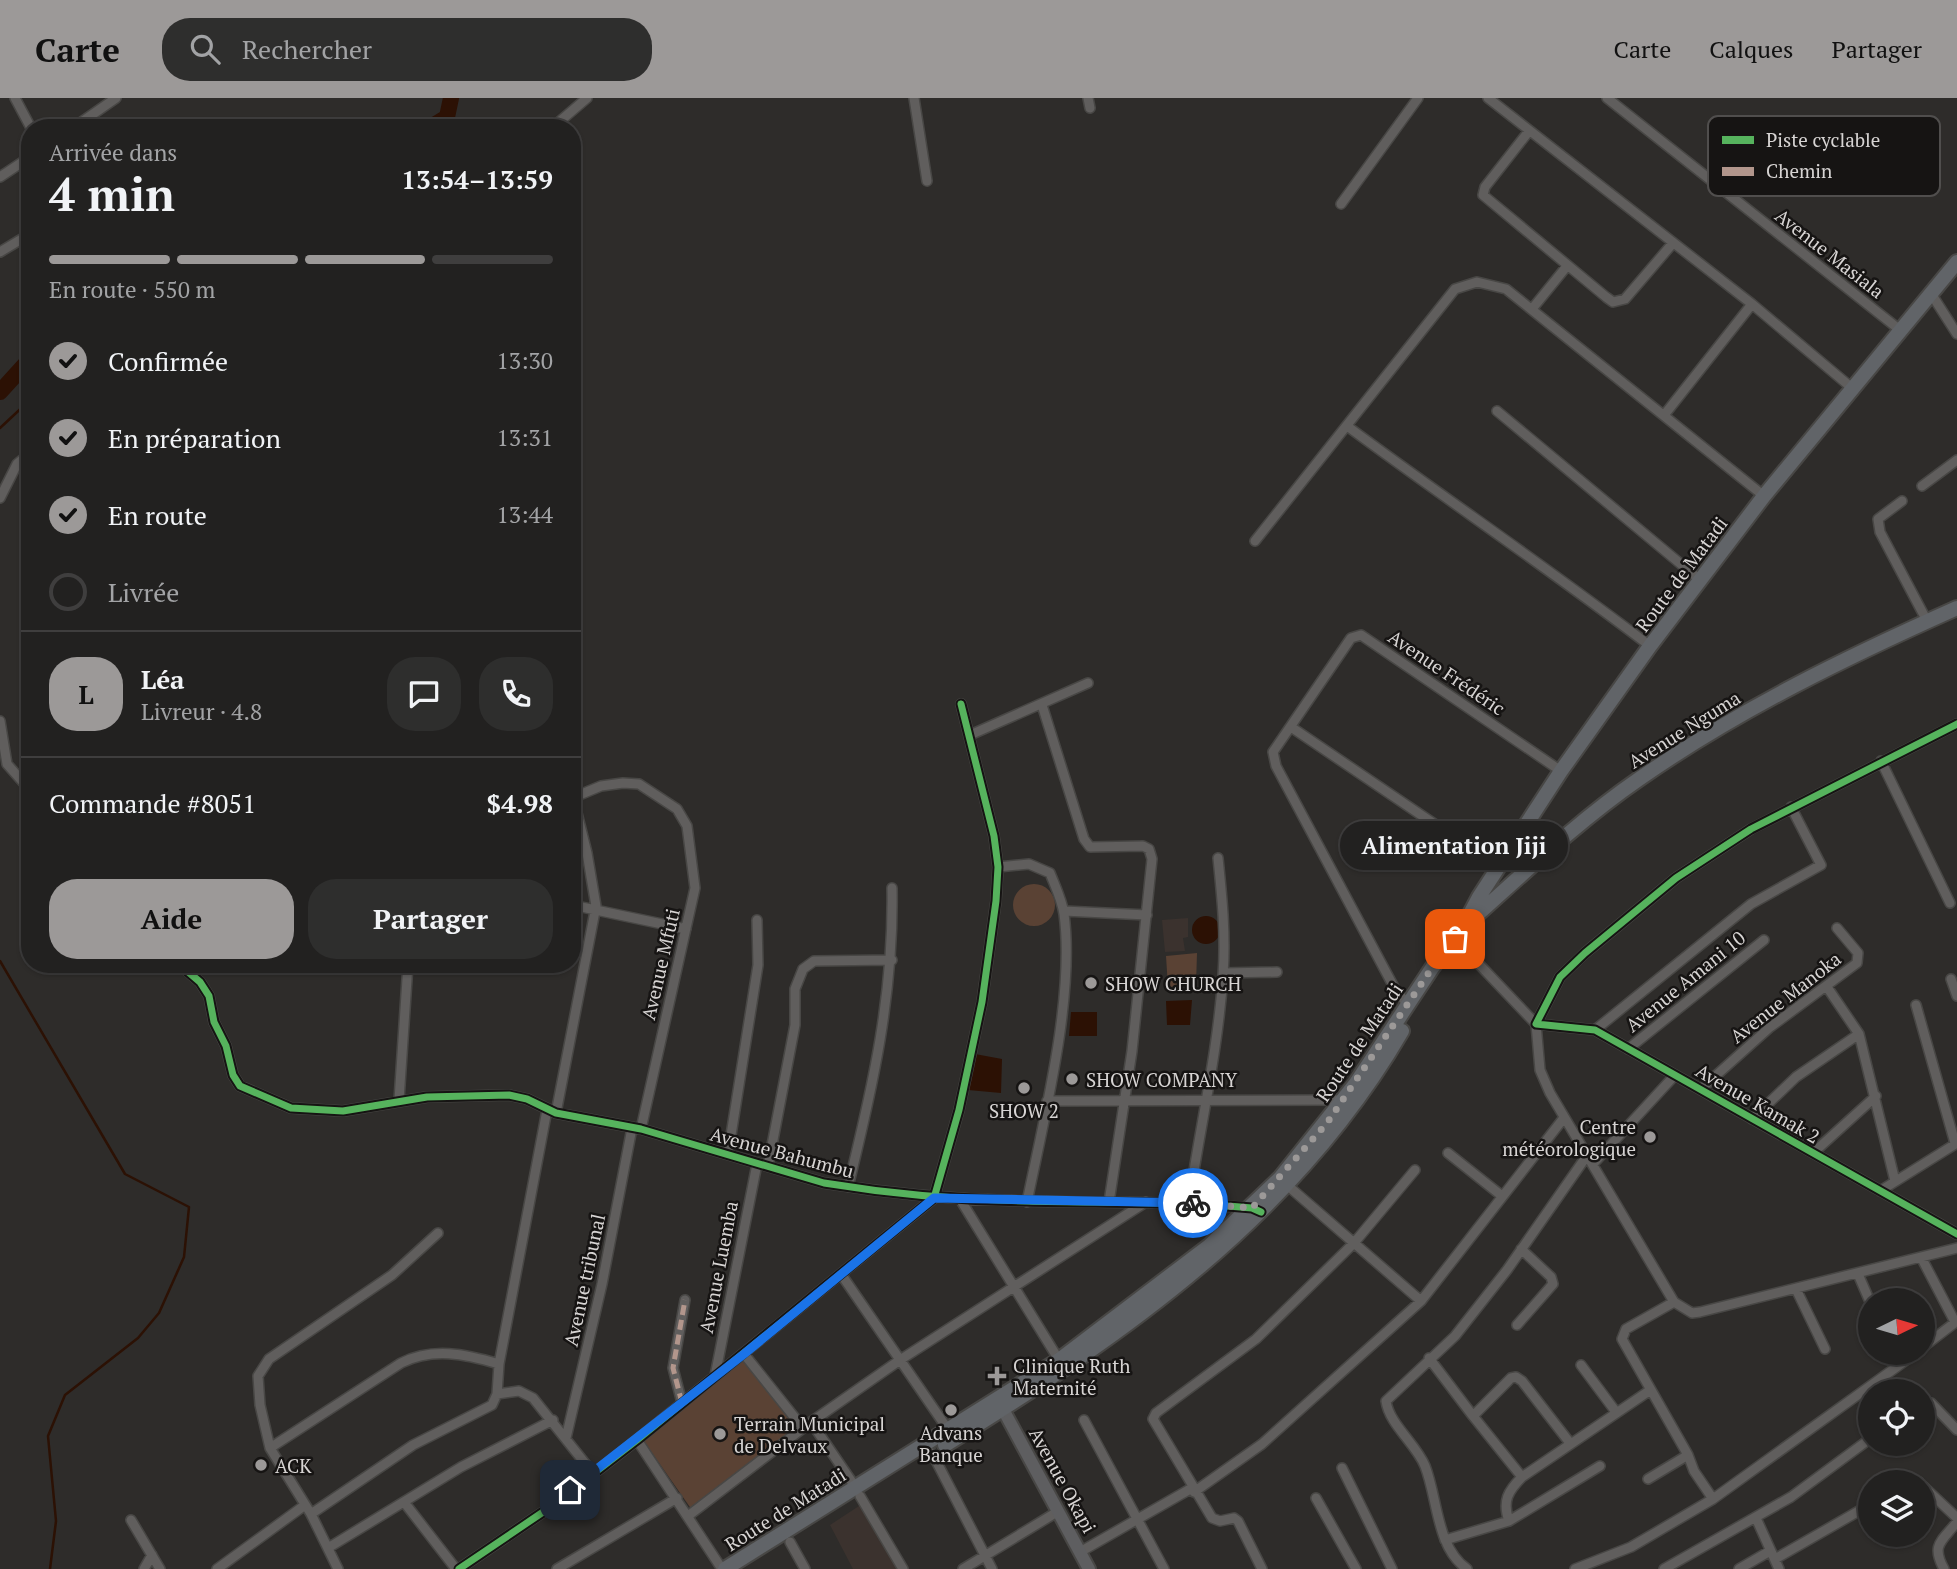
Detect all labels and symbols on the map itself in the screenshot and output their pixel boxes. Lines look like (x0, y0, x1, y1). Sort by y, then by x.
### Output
legend (1708, 116, 1940, 196)
text: Piste cyclable (1766, 127, 1880, 152)
text: Chemin (1766, 158, 1832, 183)
street label: Avenue Masiala (1770, 203, 1890, 304)
street label: Route de Matadi (1629, 511, 1733, 637)
street label: Avenue Frédéric (1384, 624, 1510, 720)
street label: Avenue Nguma (1623, 684, 1745, 773)
callout: Alimentation Jiji (1341, 820, 1569, 869)
street label: Avenue Mfuti (635, 906, 685, 1022)
pin (1425, 909, 1485, 969)
street label: Avenue Amani 10 (1620, 925, 1750, 1037)
street label: Avenue Manoka (1724, 946, 1846, 1048)
place label: SHOW CHURCH (1105, 971, 1241, 996)
marker: SHOW CHURCH (1083, 975, 1099, 991)
street label: Route de Matadi (1310, 978, 1408, 1106)
street label: Avenue Kamak 2 (1691, 1057, 1825, 1149)
place label: SHOW COMPANY (1086, 1067, 1238, 1092)
marker: SHOW COMPANY (1064, 1071, 1080, 1087)
marker: SHOW 2 (1016, 1080, 1032, 1096)
place label: SHOW 2 (989, 1098, 1059, 1123)
place label: Centre météorologique (1502, 1114, 1636, 1161)
street label: Avenue Bahumbu (707, 1121, 857, 1183)
marker: Centre météorologique (1642, 1129, 1658, 1145)
courier (1158, 1168, 1228, 1238)
street label: Avenue Luemba (693, 1198, 743, 1335)
street label: Avenue tribunal (558, 1211, 610, 1349)
north arrow (1858, 1288, 1936, 1365)
place label: Clinique Ruth Maternité (1013, 1353, 1130, 1400)
marker: Clinique Ruth Maternité (987, 1366, 1007, 1386)
marker: Advans Banque (943, 1402, 959, 1418)
place label: Terrain Municipal de Delvaux (734, 1411, 885, 1458)
place label: Advans Banque (919, 1420, 983, 1467)
street label: Avenue Okapi (1024, 1423, 1102, 1537)
marker: Terrain Municipal de Delvaux (712, 1426, 728, 1442)
place label: ACK (275, 1453, 312, 1478)
marker: ACK (253, 1457, 269, 1473)
pin (540, 1460, 600, 1520)
street label: Route de Matadi (720, 1462, 850, 1556)

